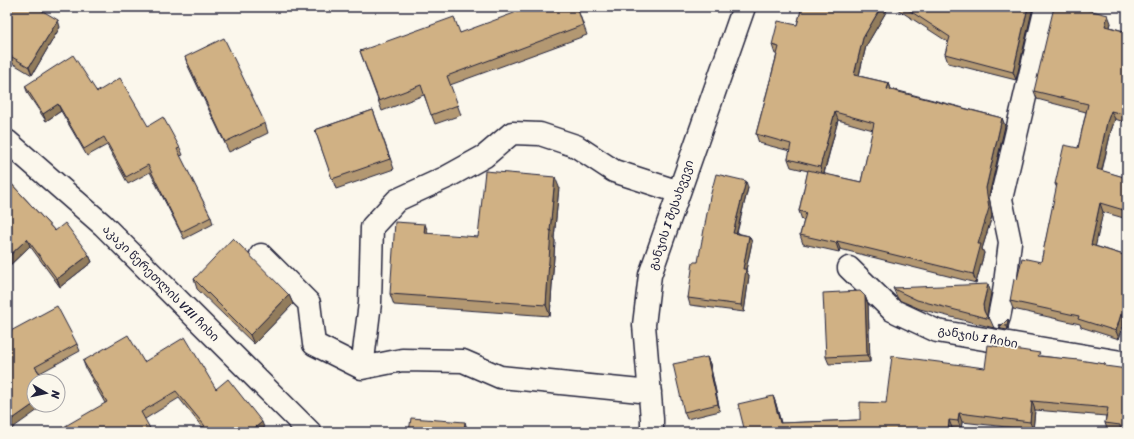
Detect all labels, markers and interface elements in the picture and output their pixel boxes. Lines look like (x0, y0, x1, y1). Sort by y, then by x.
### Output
street label: განჯის I შესახვევი (642, 157, 700, 273)
street label: აკაკი წერეთლის VIII ჩიხი (97, 219, 225, 347)
street label: განჯის I ჩიხი (936, 319, 1020, 355)
north arrow (26, 373, 66, 413)
text: N (45, 388, 66, 400)

